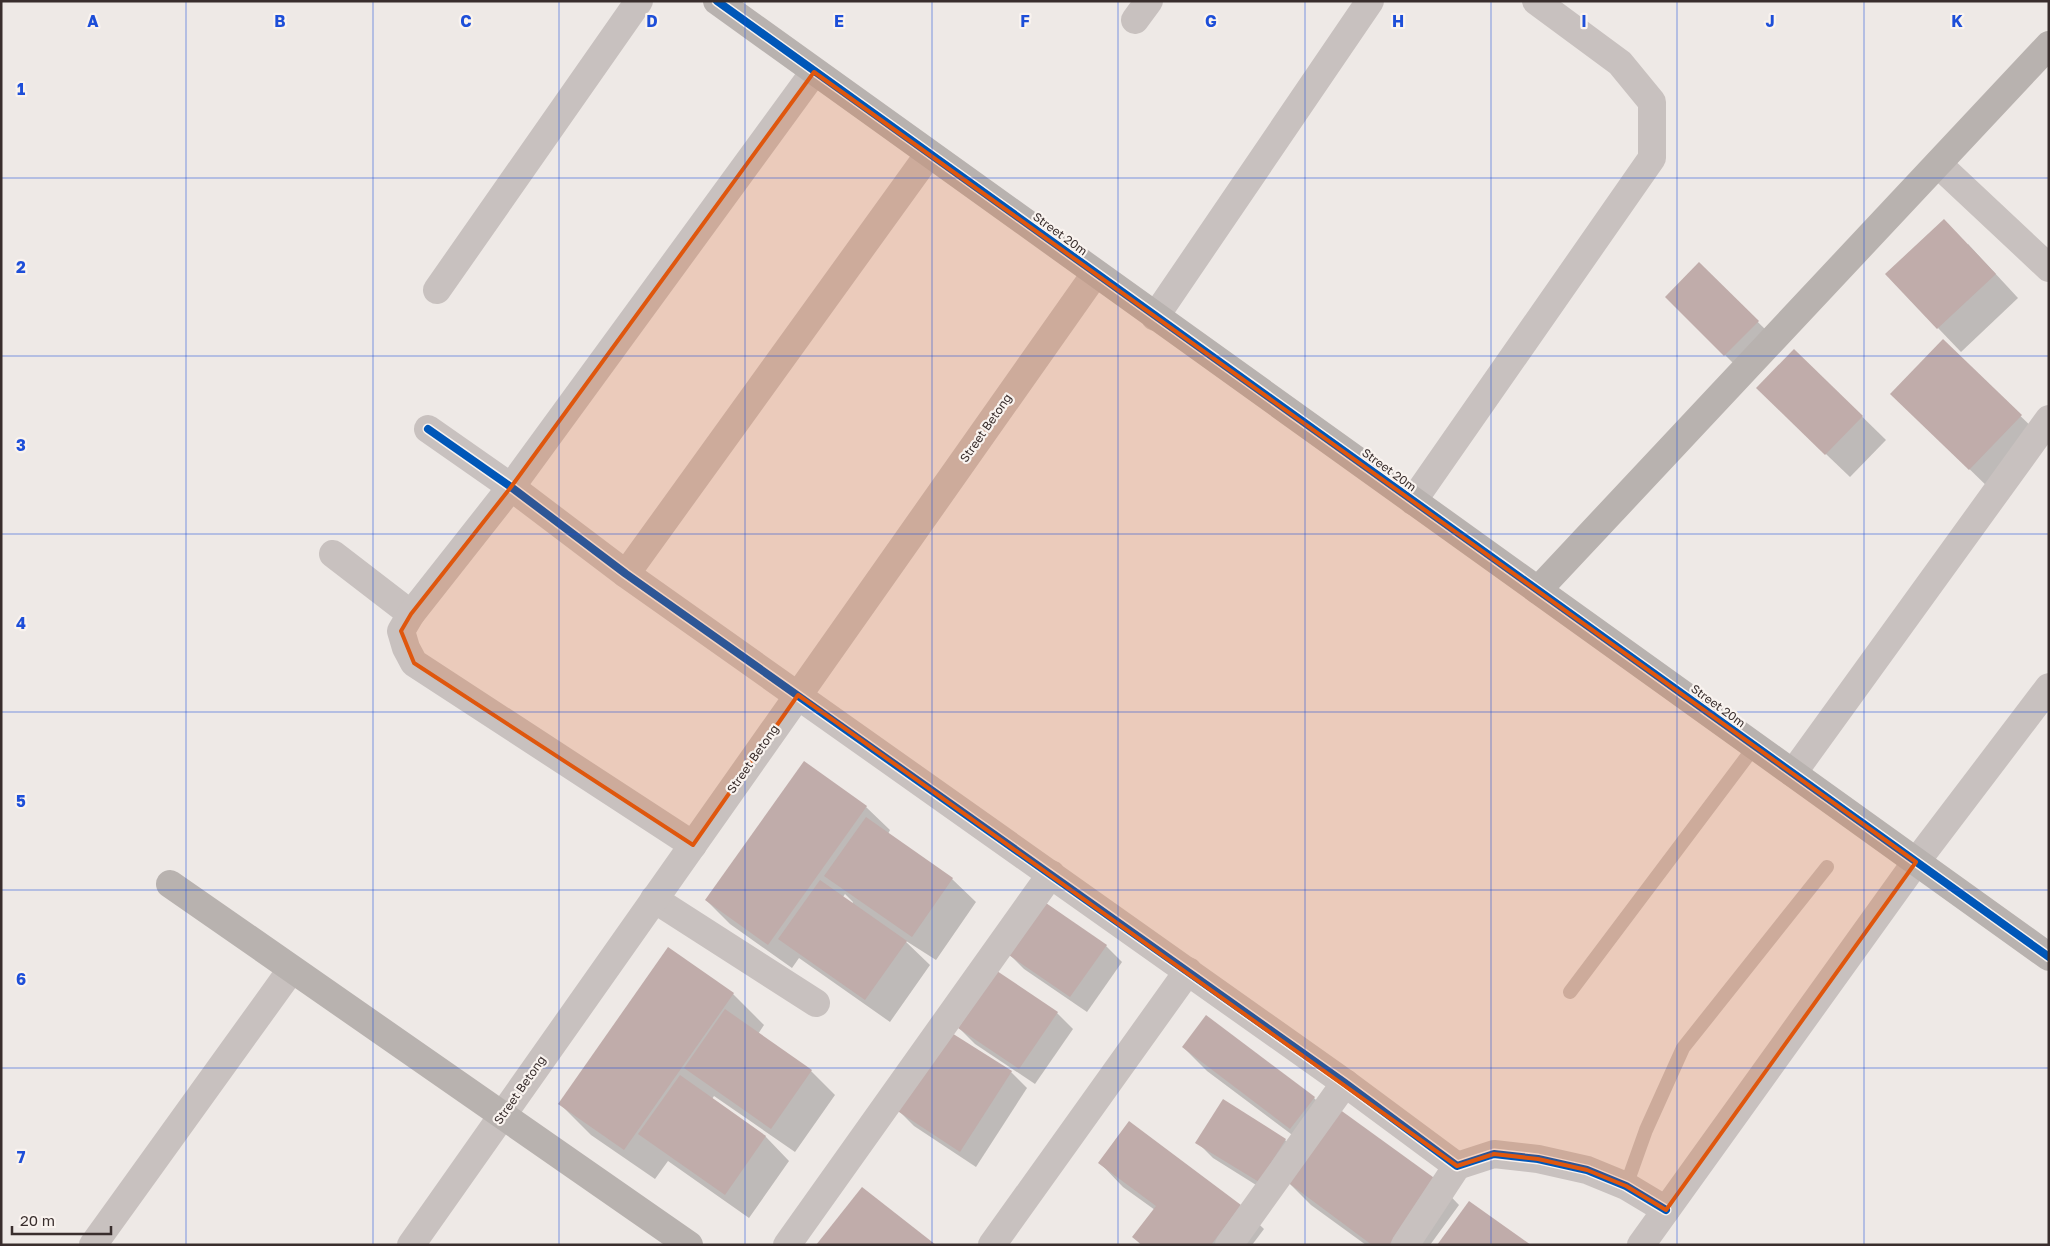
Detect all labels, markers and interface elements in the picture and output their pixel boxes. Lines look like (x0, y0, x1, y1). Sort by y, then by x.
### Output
text: A (87, 11, 99, 31)
text: B (274, 11, 286, 31)
text: C (460, 11, 472, 31)
text: D (646, 11, 658, 31)
text: E (834, 11, 844, 31)
text: F (1020, 11, 1030, 31)
text: G (1205, 11, 1217, 31)
text: H (1392, 11, 1404, 31)
text: I (1581, 11, 1587, 31)
text: J (1765, 11, 1775, 31)
text: K (1951, 11, 1963, 31)
text: 1 (17, 79, 25, 99)
street label: Street 20m (1030, 209, 1090, 258)
text: 2 (16, 257, 26, 277)
street label: Street Betong (956, 391, 1015, 465)
text: 3 (16, 435, 26, 455)
street label: Street 20m (1359, 445, 1419, 494)
text: 4 (16, 613, 26, 633)
street label: Street 20m (1688, 681, 1748, 730)
street label: Street Betong (723, 722, 782, 796)
text: 5 (16, 791, 26, 811)
text: 6 (16, 969, 26, 989)
street label: Street Betong (490, 1053, 549, 1127)
text: 7 (17, 1147, 26, 1167)
scale bar (12, 1204, 111, 1236)
text: 20 m (20, 1211, 55, 1229)

